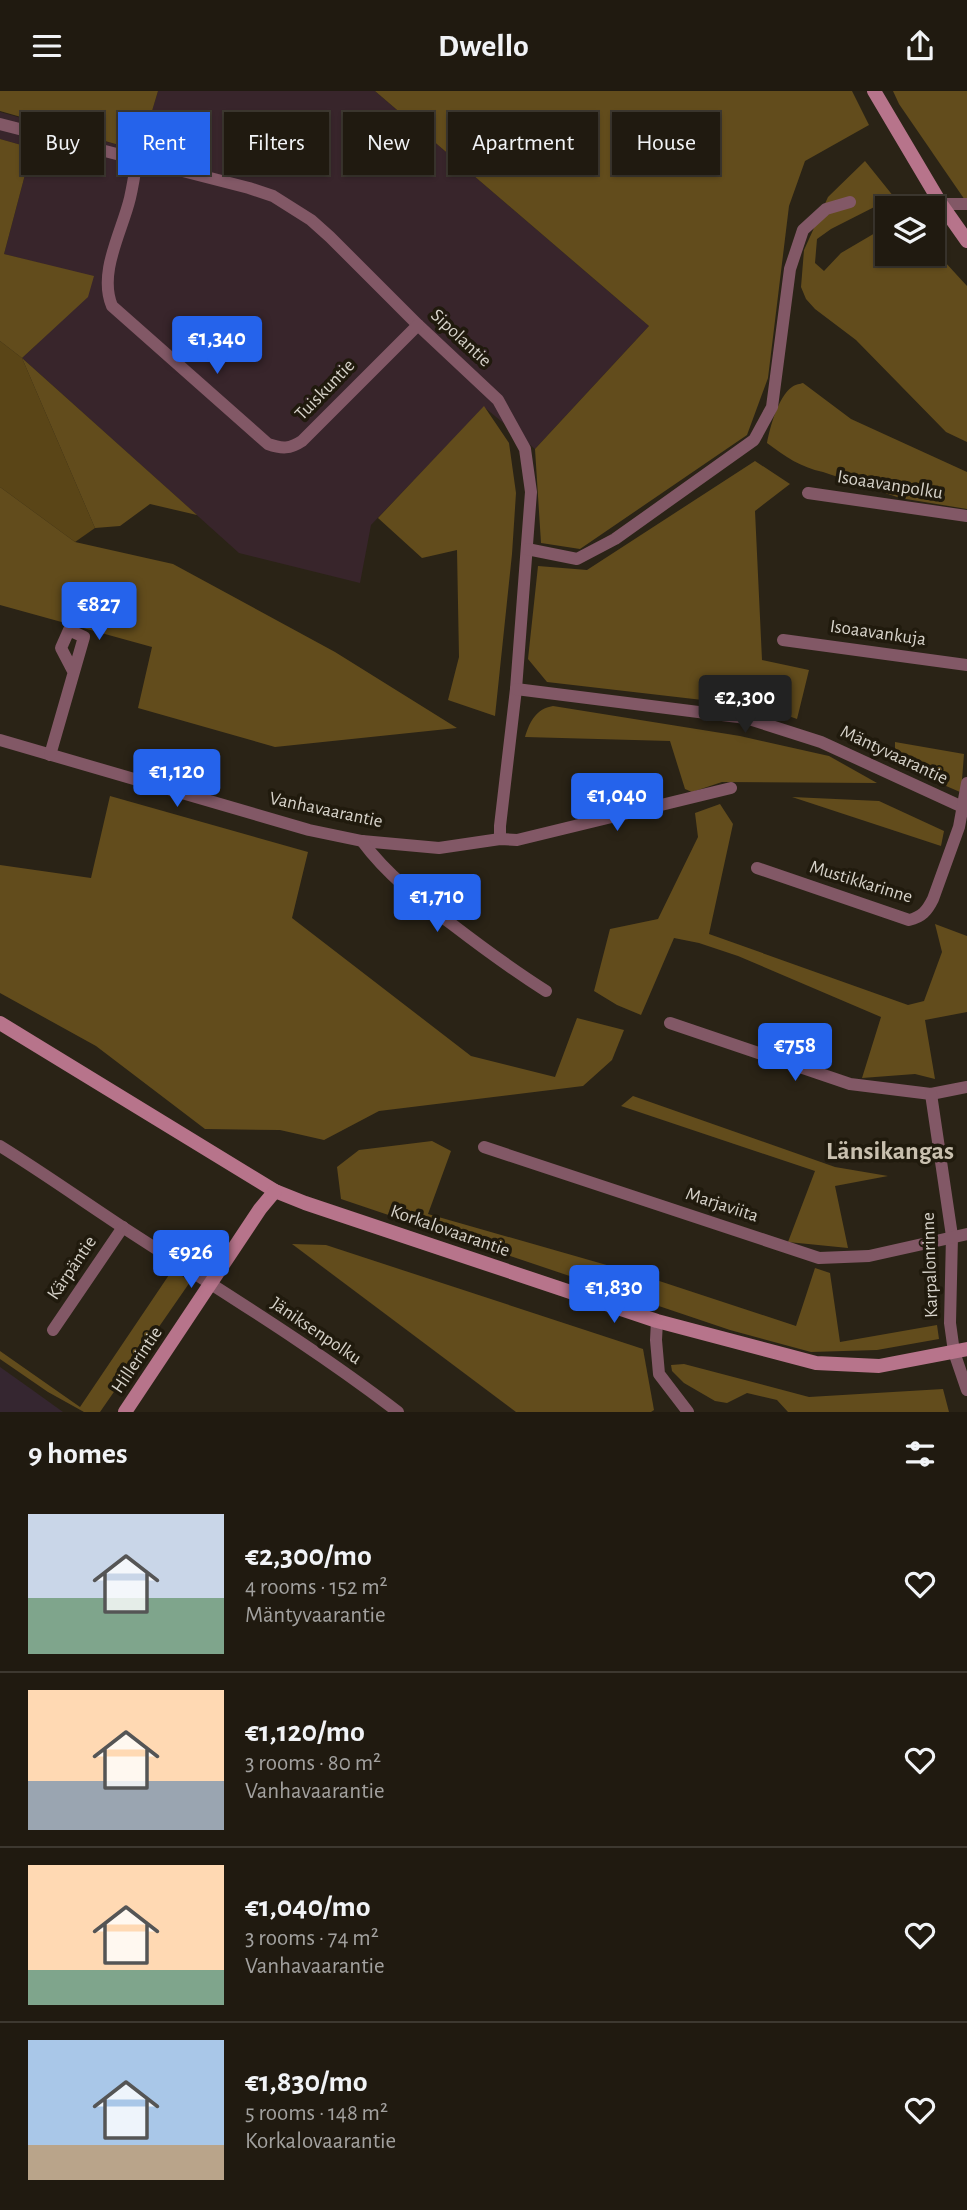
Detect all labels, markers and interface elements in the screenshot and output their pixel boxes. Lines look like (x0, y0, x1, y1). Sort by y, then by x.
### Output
icon: menu (28, 27, 66, 65)
icon: share (901, 27, 939, 65)
text: Dwello (438, 30, 529, 62)
chip: Buy (21, 112, 104, 175)
chip: Rent (118, 112, 210, 175)
chip: Filters (224, 112, 329, 175)
chip: New (343, 112, 434, 175)
chip: Apartment (448, 112, 598, 175)
chip: House (612, 112, 720, 175)
map controls (875, 196, 945, 266)
button: layers (875, 196, 945, 266)
street label: Sipolantie (427, 305, 495, 371)
pin: €1,340 (160, 317, 274, 376)
text: €1,340 (188, 327, 246, 350)
street label: Tuiskuntie (292, 356, 358, 424)
street label: Isoaavanpolku (836, 467, 944, 503)
pin: €827 (58, 582, 140, 642)
text: €827 (78, 593, 120, 616)
street label: Isoaavankuja (829, 617, 927, 649)
pin: €2,300 (688, 675, 802, 735)
text: €2,300 (715, 686, 775, 709)
street label: Mäntyvaarantie (837, 722, 951, 788)
pin: €1,120 (120, 749, 234, 809)
text: €1,120 (149, 760, 205, 783)
pin: €1,040 (560, 773, 674, 833)
text: €1,040 (587, 784, 647, 807)
street label: Vanhavaarantie (268, 789, 384, 831)
street label: Mustikkarinne (807, 857, 915, 907)
pin: €1,710 (380, 875, 494, 934)
text: €1,710 (410, 885, 464, 908)
pin: €758 (754, 1023, 836, 1083)
text: €758 (774, 1034, 816, 1057)
district label: Länsikangas (826, 1138, 954, 1164)
street label: Marjaviita (683, 1184, 761, 1226)
street label: Korkalovaarantie (388, 1202, 512, 1260)
street label: Karpalonrinne (919, 1212, 941, 1318)
pin: €926 (150, 1231, 232, 1290)
street label: Kärpäntie (44, 1233, 100, 1303)
text: €926 (169, 1241, 213, 1264)
pin: €1,830 (557, 1265, 671, 1325)
text: €1,830 (585, 1276, 643, 1299)
street label: Jäniksenpolku (267, 1294, 365, 1368)
street label: Hillerintie (108, 1323, 166, 1397)
icon: filters (901, 1435, 939, 1473)
text: 9 homes (28, 1439, 128, 1469)
text: €2,300/mo (245, 1541, 372, 1571)
icon: home (84, 1542, 168, 1626)
icon: heart (901, 1565, 939, 1603)
text: 4 rooms · 152 m² (245, 1576, 388, 1599)
text: Mäntyvaarantie (245, 1604, 386, 1627)
text: €1,120/mo (245, 1717, 365, 1747)
icon: home (84, 1718, 168, 1802)
icon: heart (901, 1741, 939, 1779)
text: 3 rooms · 80 m² (245, 1752, 381, 1775)
text: Vanhavaarantie (245, 1780, 385, 1803)
text: €1,040/mo (245, 1892, 371, 1922)
icon: home (84, 1893, 168, 1977)
icon: heart (901, 1916, 939, 1954)
text: 3 rooms · 74 m² (245, 1927, 379, 1950)
text: Vanhavaarantie (245, 1955, 385, 1978)
text: €1,830/mo (245, 2067, 368, 2097)
icon: home (84, 2068, 168, 2152)
icon: heart (901, 2091, 939, 2129)
text: 5 rooms · 148 m² (245, 2102, 388, 2125)
text: Korkalovaarantie (245, 2130, 396, 2153)

